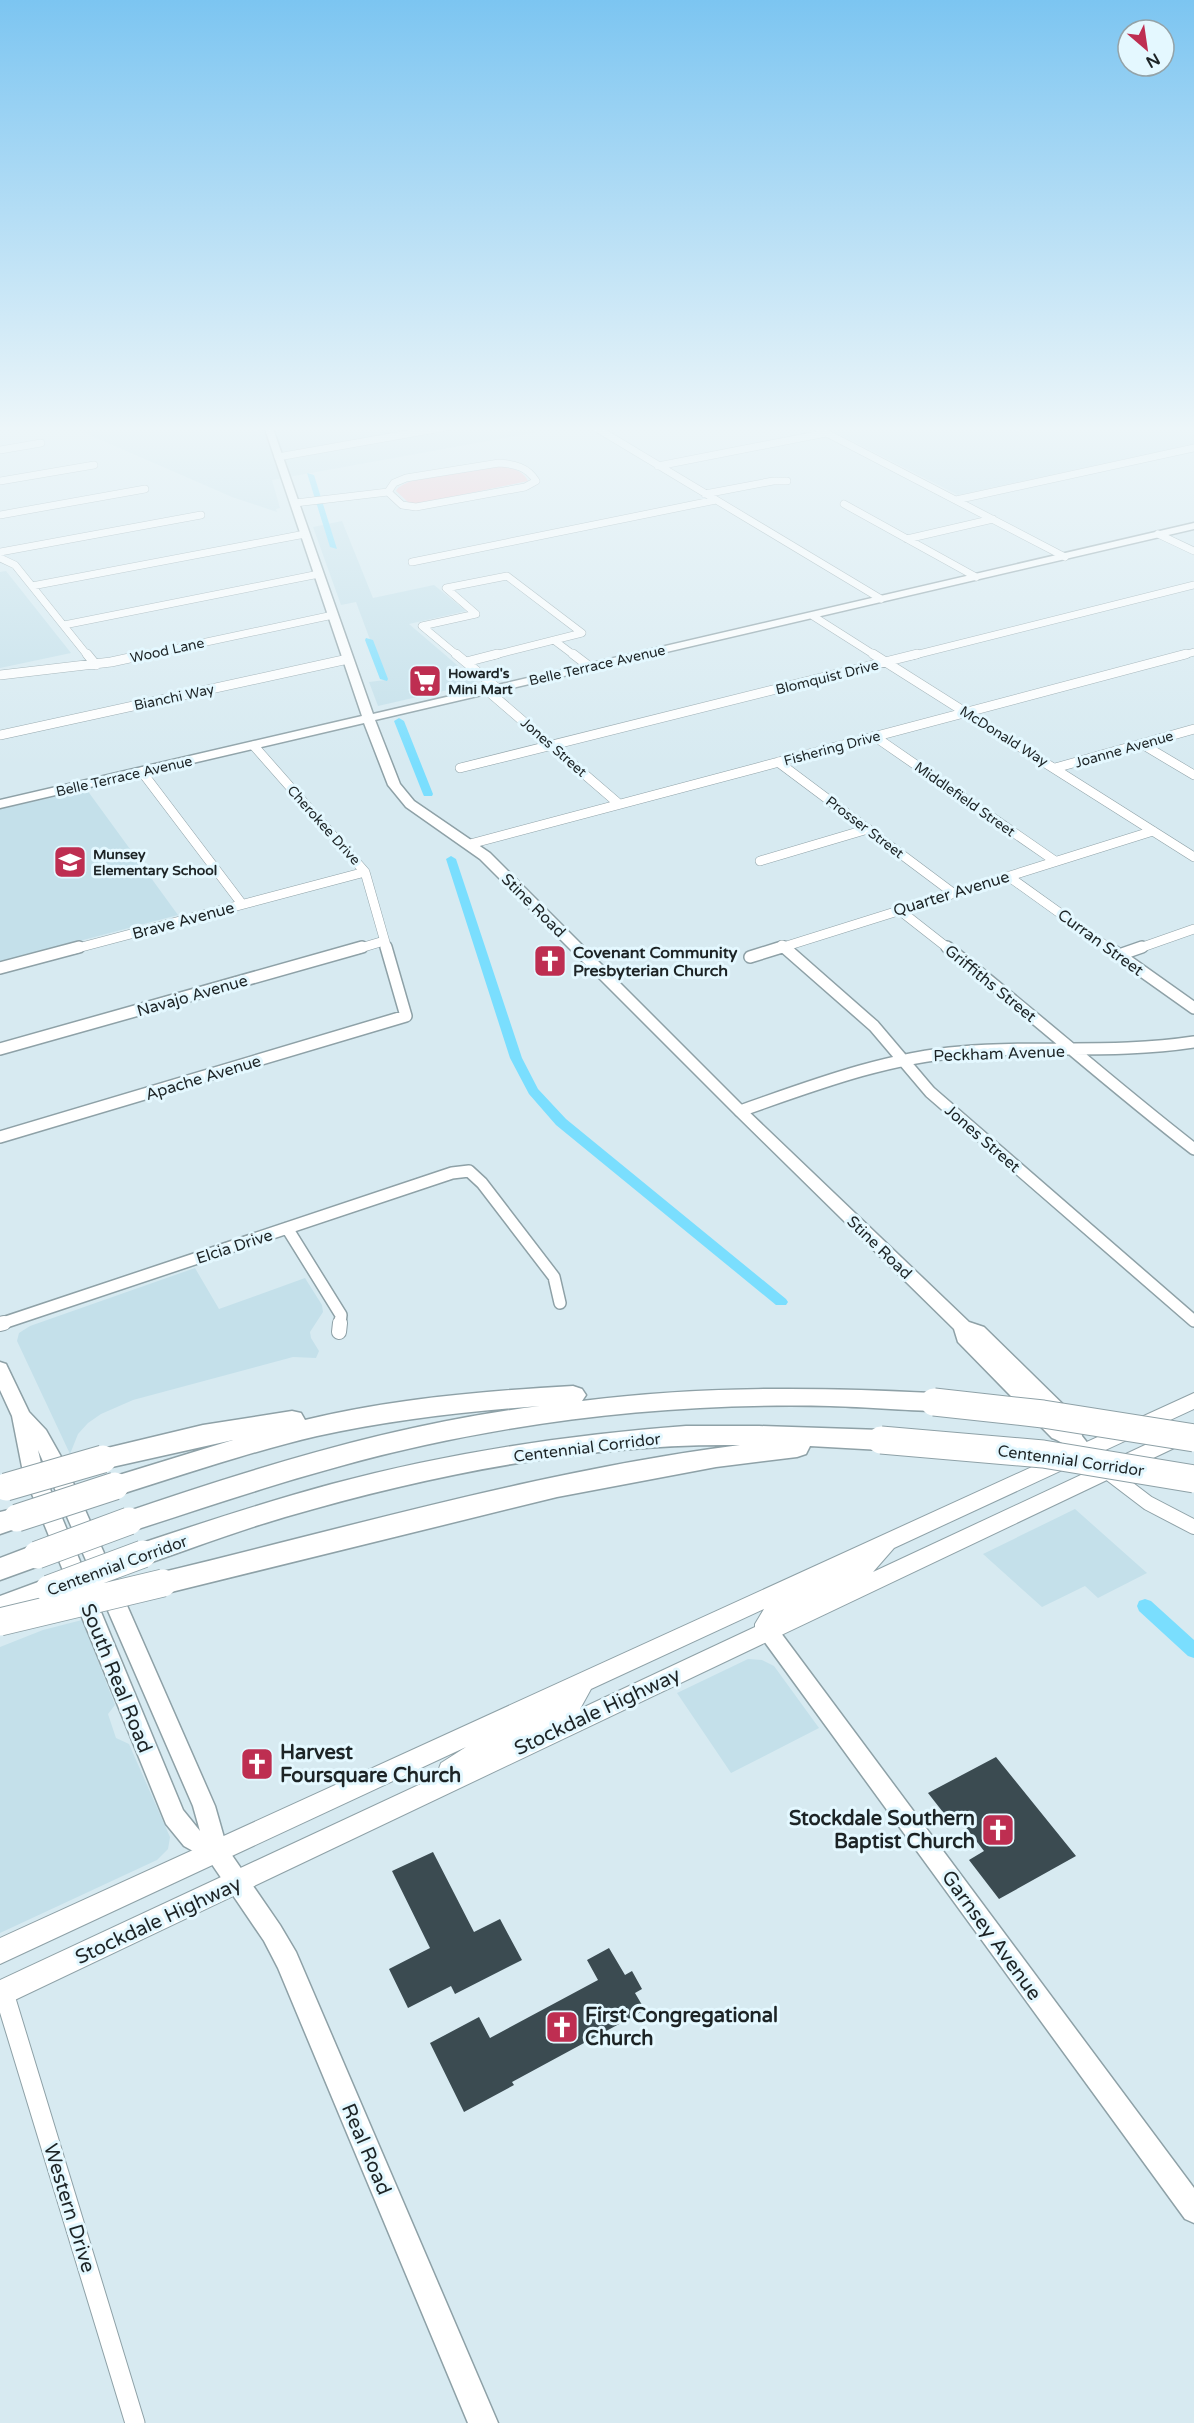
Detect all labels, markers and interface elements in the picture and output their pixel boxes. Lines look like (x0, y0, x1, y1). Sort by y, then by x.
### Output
north arrow (1116, 18, 1176, 78)
text: N (1142, 48, 1163, 72)
street label: Wood Lane (128, 634, 206, 667)
street label: Belle Terrace Avenue (527, 642, 667, 689)
street label: Blomquist Drive (774, 656, 880, 698)
supermarket icon: Howard's Mini Mart (407, 663, 443, 699)
place label: Howard's Mini Mart (448, 665, 513, 698)
street label: Bianchi Way (133, 681, 216, 714)
street label: McDonald Way (957, 703, 1051, 771)
street label: Jones Street (517, 714, 591, 781)
street label: Fishering Drive (782, 727, 882, 770)
street label: Joanne Avenue (1073, 727, 1175, 772)
street label: Belle Terrace Avenue (54, 753, 194, 800)
street label: Middlefield Street (911, 758, 1019, 841)
street label: Cherokee Drive (283, 782, 364, 869)
street label: Prosser Street (822, 793, 908, 863)
school or university icon: Munsey Elementary School (52, 844, 88, 880)
place label: Munsey Elementary School (93, 846, 217, 879)
street label: Quarter Avenue (891, 867, 1012, 921)
street label: Stine Road (497, 869, 570, 942)
street label: Brave Avenue (130, 898, 236, 944)
street label: Curran Street (1053, 905, 1147, 981)
street label: Griffiths Street (940, 941, 1040, 1027)
church icon: Covenant Community Presbyterian Church (532, 943, 568, 979)
place label: Covenant Community Presbyterian Church (573, 943, 738, 981)
street label: Navajo Avenue (135, 971, 250, 1021)
street label: Peckham Avenue (933, 1042, 1065, 1066)
street label: Apache Avenue (143, 1051, 263, 1105)
street label: Jones Street (940, 1101, 1024, 1177)
street label: Stine Road (843, 1212, 916, 1284)
street label: Elcia Drive (194, 1225, 275, 1269)
street label: Centennial Corridor (512, 1429, 663, 1467)
street label: Centennial Corridor (996, 1441, 1146, 1481)
street label: Centennial Corridor (44, 1531, 191, 1601)
street label: South Real Road (75, 1600, 157, 1757)
street label: Stockdale Highway (511, 1663, 684, 1761)
place label: Harvest Foursquare Church (280, 1741, 461, 1788)
church icon: Harvest Foursquare Church (239, 1746, 275, 1782)
place label: Stockdale Southern Baptist Church (789, 1807, 975, 1854)
church icon: Stockdale Southern Baptist Church (980, 1812, 1016, 1848)
street label: Garnsey Avenue (936, 1866, 1046, 2005)
street label: Stockdale Highway (72, 1872, 245, 1970)
place label: First Congregational Church (585, 2004, 778, 2051)
church icon: First Congregational Church (544, 2009, 580, 2045)
street label: Real Road (336, 2100, 396, 2199)
street label: Western Drive (38, 2141, 100, 2276)

